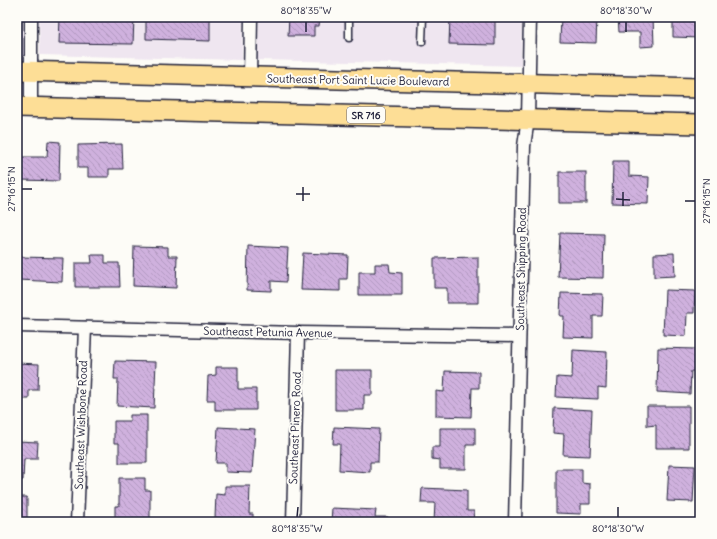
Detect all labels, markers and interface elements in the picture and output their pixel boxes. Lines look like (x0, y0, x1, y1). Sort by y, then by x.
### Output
text: 80°18'35"W (280, 4, 332, 17)
text: 80°18'30"W (600, 4, 652, 17)
street label: Southeast Port Saint Lucie Boulevard (267, 71, 450, 89)
road number: SR 716 (347, 107, 385, 123)
text: 27°16'15"N (5, 166, 18, 212)
text: 27°16'15"N (700, 178, 713, 224)
street label: Southeast Shipping Road (513, 207, 529, 331)
street label: Southeast Petunia Avenue (203, 324, 333, 340)
street label: Southeast Wishbone Road (72, 360, 90, 490)
street label: Southeast Pinero Road (286, 371, 304, 485)
text: 80°18'35"W (271, 522, 323, 535)
text: 80°18'30"W (592, 522, 644, 535)

